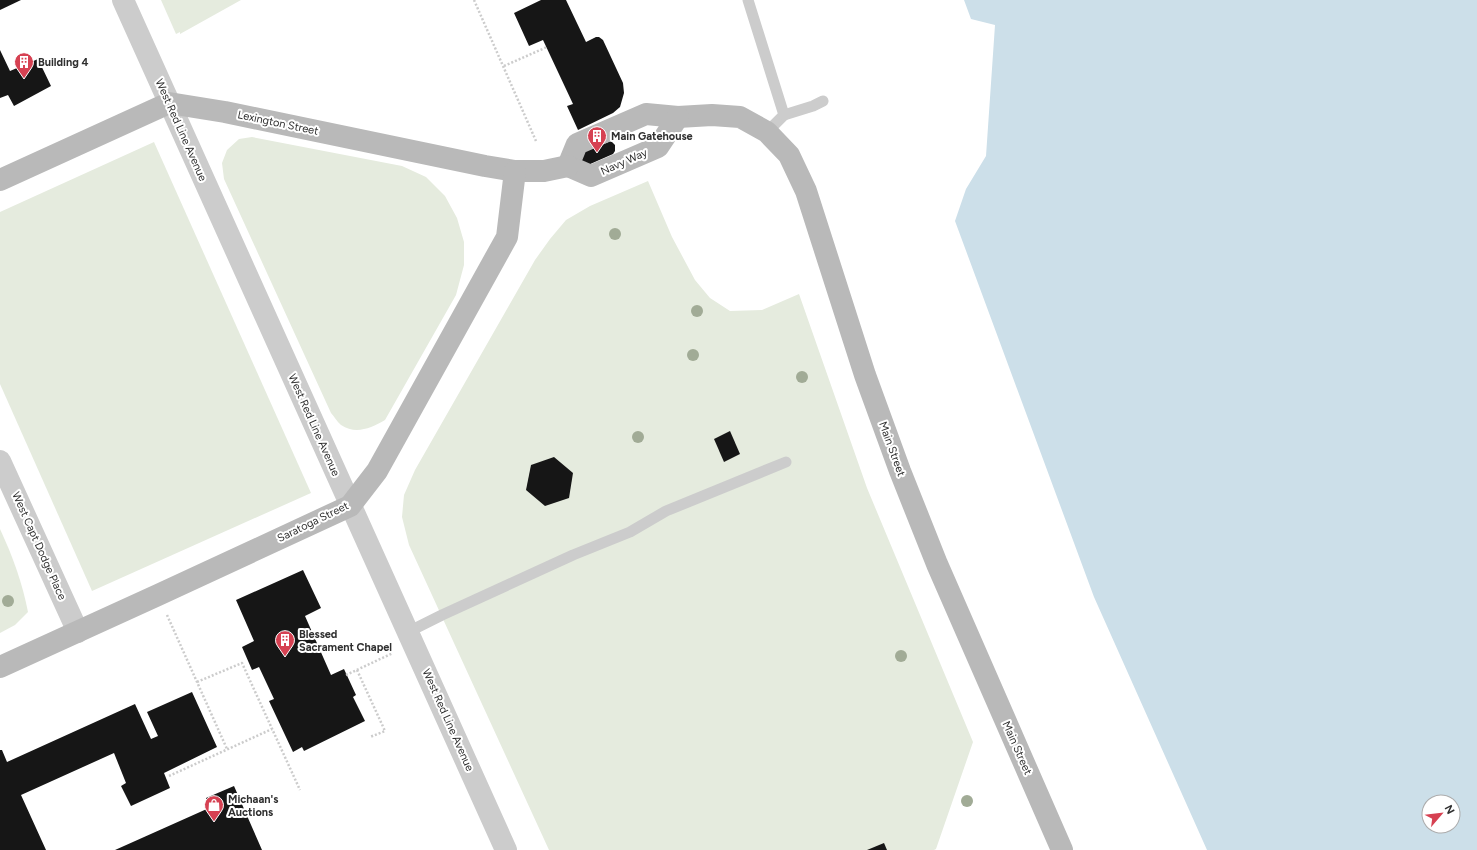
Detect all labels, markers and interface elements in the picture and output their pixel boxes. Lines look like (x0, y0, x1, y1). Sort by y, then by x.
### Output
building icon: Building 4 (13, 51, 35, 79)
place label: Building 4 (38, 56, 88, 69)
street label: West Red Line Avenue (153, 77, 209, 183)
street label: Lexington Street (236, 108, 320, 138)
building icon: Main Gatehouse (586, 125, 608, 153)
place label: Main Gatehouse (611, 130, 693, 143)
street label: Navy Way (599, 146, 650, 178)
street label: West Red Line Avenue (286, 372, 342, 478)
street label: Main Street (876, 420, 908, 478)
street label: West Capt Dodge Place (9, 490, 69, 602)
street label: Saratoga Street (275, 499, 351, 545)
place label: Blessed Sacrament Chapel (299, 628, 392, 654)
building icon: Blessed Sacrament Chapel (274, 629, 296, 657)
street label: West Red Line Avenue (420, 667, 476, 773)
street label: Main Street (999, 719, 1035, 777)
place label: Michaan's Auctions (228, 793, 278, 819)
shop icon: Michaan's Auctions (203, 794, 225, 822)
north arrow (1421, 794, 1461, 834)
text: N (1442, 803, 1457, 816)

